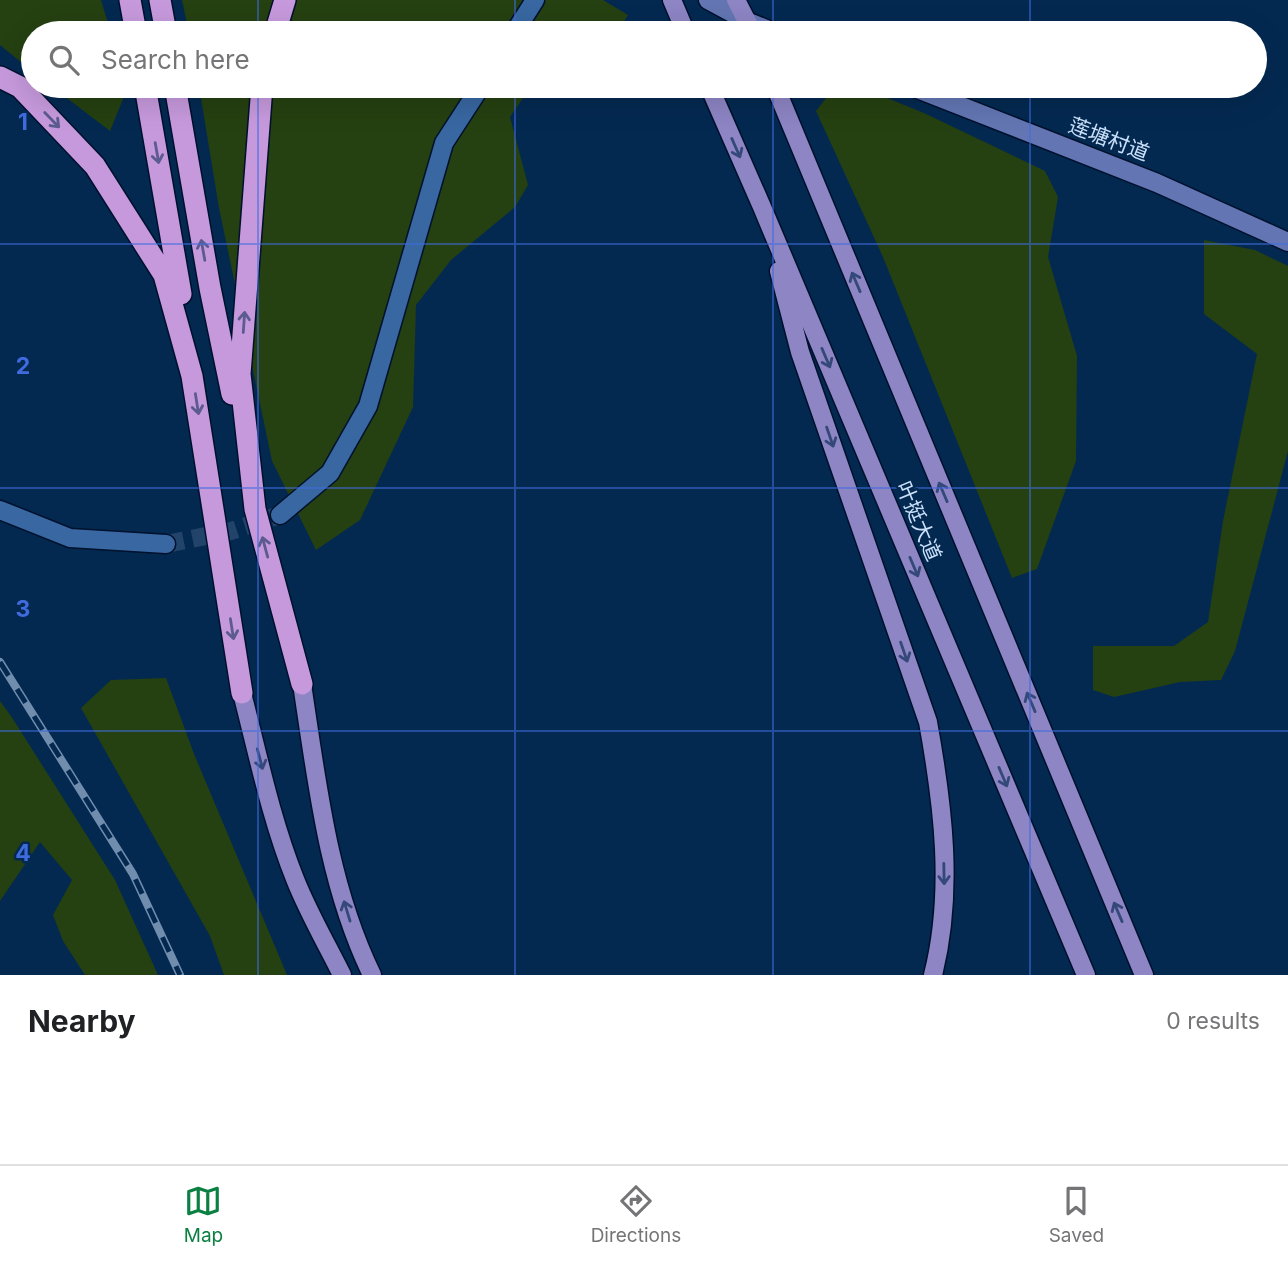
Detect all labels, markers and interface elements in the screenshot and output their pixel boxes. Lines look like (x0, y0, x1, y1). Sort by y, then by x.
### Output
search box (21, 21, 1267, 98)
icon: search (45, 41, 83, 79)
text: Search here (101, 44, 250, 75)
text: 1 (18, 108, 28, 136)
one-way arrow (43, 112, 60, 129)
street label: 莲塘村道 (1065, 112, 1153, 166)
one-way arrow (730, 137, 743, 159)
one-way arrow (151, 141, 164, 164)
one-way arrow (196, 239, 209, 262)
one-way arrow (849, 271, 862, 293)
one-way arrow (238, 311, 251, 334)
one-way arrow (820, 346, 833, 368)
text: 2 (16, 352, 30, 380)
one-way arrow (191, 392, 204, 415)
one-way arrow (824, 426, 837, 448)
street label: 叶挺大道 (891, 477, 947, 565)
one-way arrow (936, 481, 949, 503)
one-way arrow (258, 536, 271, 558)
one-way arrow (908, 556, 921, 577)
text: 3 (16, 595, 30, 623)
one-way arrow (226, 617, 239, 640)
one-way arrow (899, 641, 911, 663)
one-way arrow (1023, 692, 1036, 713)
one-way arrow (254, 748, 267, 770)
one-way arrow (997, 765, 1010, 787)
text: 4 (15, 839, 31, 867)
one-way arrow (938, 863, 951, 886)
one-way arrow (340, 901, 352, 923)
one-way arrow (1110, 902, 1123, 923)
text: Nearby (28, 1003, 136, 1039)
text: 0 results (1166, 1007, 1260, 1035)
tab: Map (184, 1182, 223, 1247)
tab: Directions (591, 1182, 681, 1247)
tab: Saved (1049, 1182, 1104, 1247)

